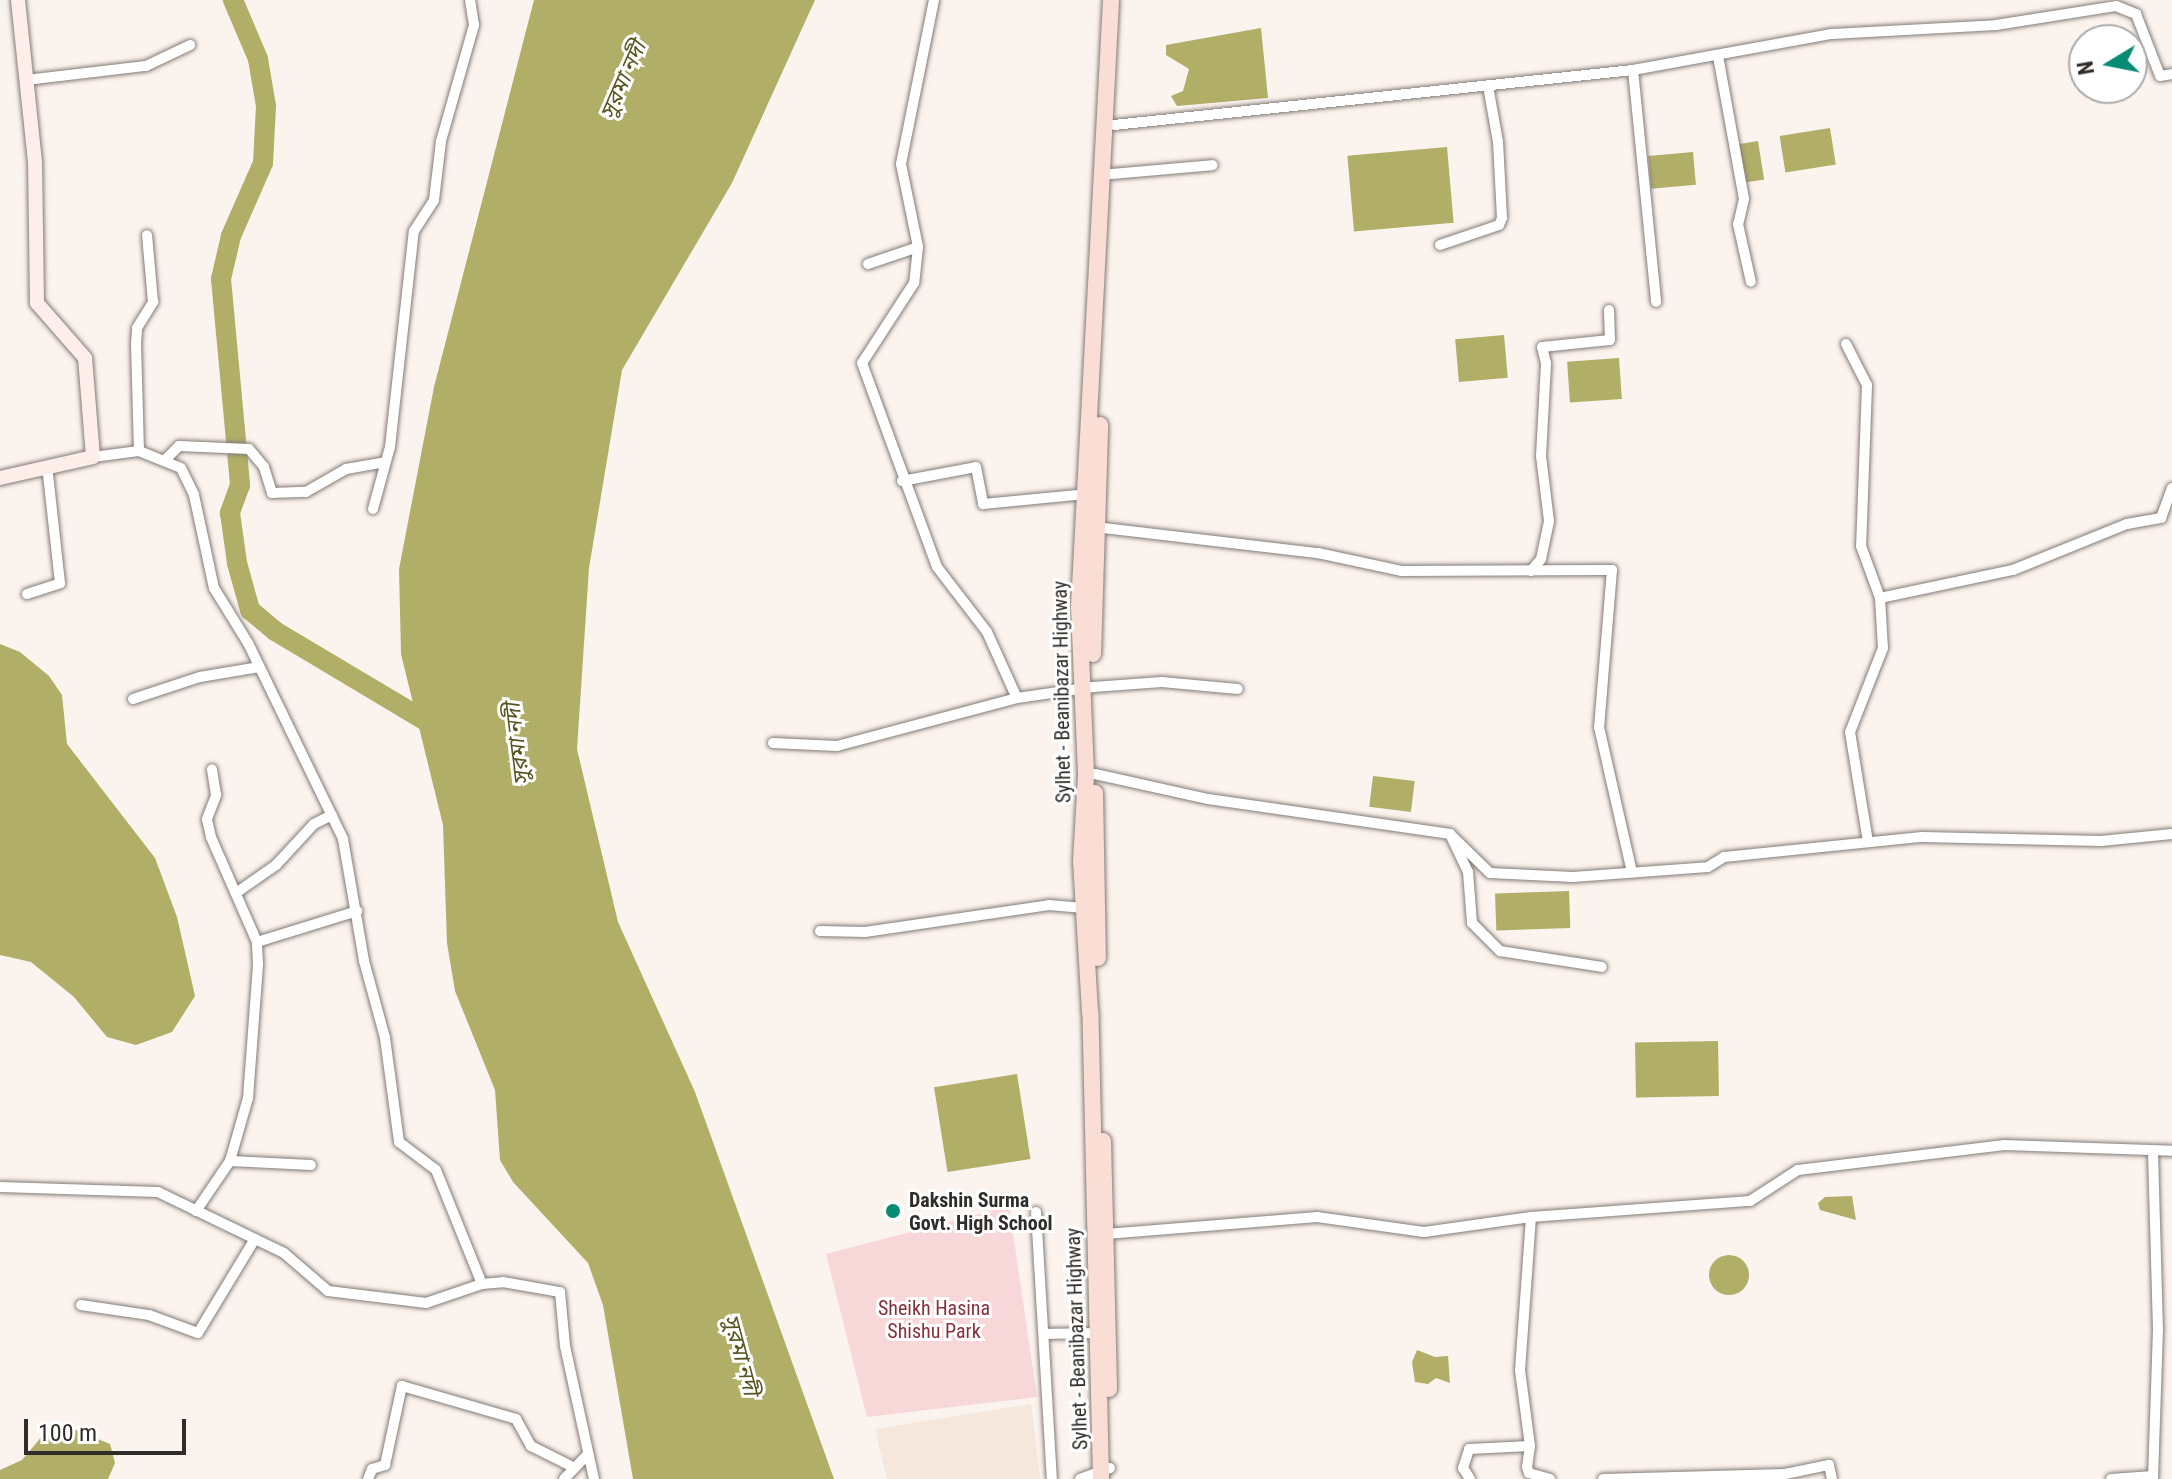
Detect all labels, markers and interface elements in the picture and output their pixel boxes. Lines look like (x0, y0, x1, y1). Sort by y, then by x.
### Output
north arrow (2068, 24, 2148, 104)
water label: সুরমা নদী (594, 37, 652, 123)
text: N (2072, 59, 2099, 77)
street label: Sylhet - Beanibazar Highway (1048, 581, 1076, 803)
water label: সুরমা নদী (499, 701, 535, 787)
place label: Dakshin Surma Govt. High School (909, 1188, 1053, 1235)
marker: Dakshin Surma Govt. High School (884, 1202, 902, 1220)
street label: Sylhet - Beanibazar Highway (1061, 1228, 1093, 1450)
park label: Sheikh Hasina Shishu Park (878, 1296, 990, 1343)
water label: সুরমা নদী (718, 1312, 764, 1398)
scale bar (28, 1403, 190, 1453)
text: 100 m (38, 1419, 97, 1447)

